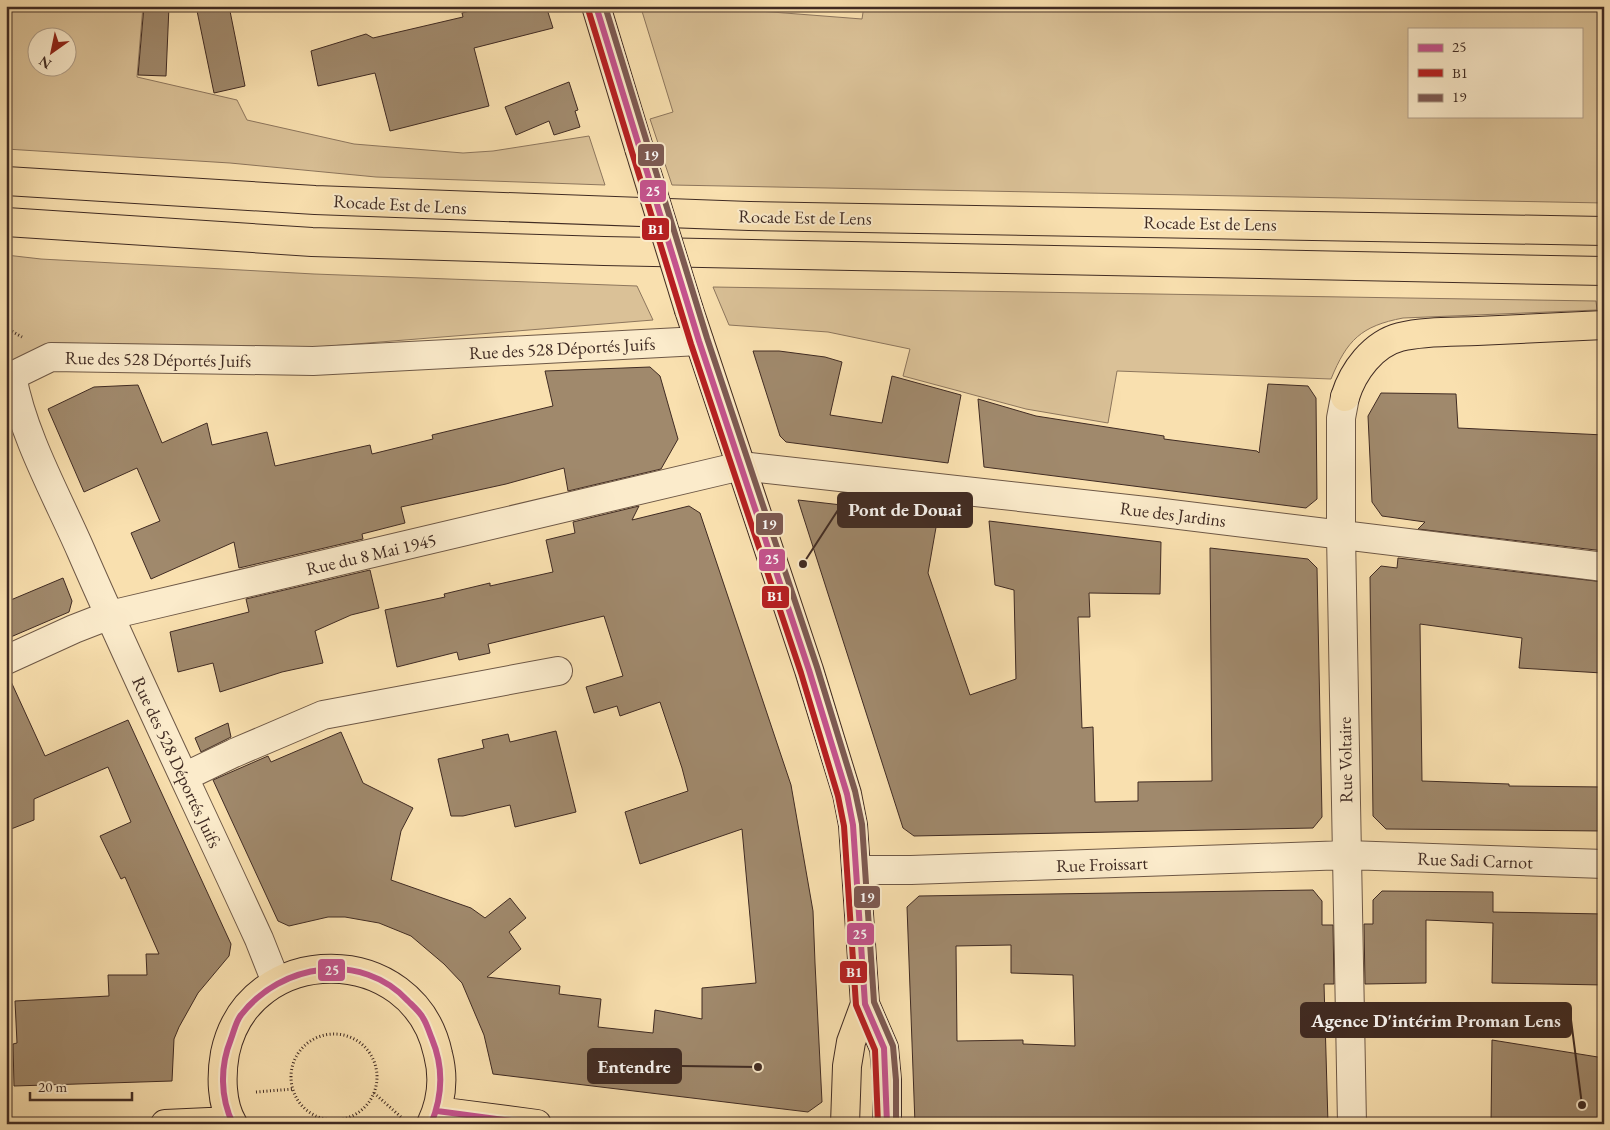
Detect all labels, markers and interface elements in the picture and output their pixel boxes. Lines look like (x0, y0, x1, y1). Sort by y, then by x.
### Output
north arrow (28, 28, 78, 78)
legend (1408, 28, 1582, 118)
text: 25 (1452, 37, 1466, 56)
text: N (35, 52, 55, 74)
text: B1 (1452, 63, 1468, 82)
text: 19 (1452, 87, 1466, 106)
line badge: 19 (637, 143, 665, 167)
text: 19 (644, 146, 659, 164)
line badge: 25 (639, 179, 667, 203)
text: 25 (646, 182, 660, 200)
street label: Rocade Est de Lens (333, 189, 467, 219)
street label: Rocade Est de Lens (738, 204, 872, 230)
street label: Rocade Est de Lens (1143, 210, 1277, 236)
line badge: B1 (641, 217, 670, 241)
text: B1 (648, 220, 664, 238)
street label: Rue des 528 Déportés Juifs (468, 332, 656, 364)
street label: Rue des 528 Déportés Juifs (65, 346, 252, 372)
callout: Pont de Douai (838, 493, 972, 527)
street label: Rue des Jardins (1119, 496, 1227, 532)
text: Pont de Douai (848, 497, 962, 522)
line badge: 19 (755, 512, 784, 536)
text: 19 (762, 515, 777, 533)
street label: Rue du 8 Mai 1945 (304, 528, 438, 580)
line badge: 25 (758, 548, 786, 572)
text: 25 (765, 550, 779, 568)
line badge: B1 (761, 585, 790, 609)
text: B1 (767, 587, 783, 605)
street label: Rue des 528 Déportés Juifs (127, 673, 227, 852)
street label: Rue Voltaire (1333, 717, 1357, 803)
street label: Rue Sadi Carnot (1417, 846, 1534, 874)
street label: Rue Froissart (1056, 851, 1149, 877)
line badge: 19 (853, 885, 881, 909)
text: 19 (860, 888, 875, 906)
line badge: 25 (846, 922, 875, 946)
text: 25 (853, 925, 867, 943)
line badge: 25 (317, 958, 346, 982)
line badge: B1 (839, 960, 868, 984)
text: 25 (325, 961, 339, 979)
text: B1 (846, 963, 862, 981)
callout: Agence D'intérim Proman Lens (1301, 1003, 1571, 1037)
text: Agence D'intérim Proman Lens (1310, 1008, 1561, 1033)
callout: Entendre (588, 1049, 681, 1083)
text: Entendre (597, 1054, 671, 1079)
scale bar (30, 1070, 132, 1102)
text: 20 m (38, 1077, 67, 1096)

